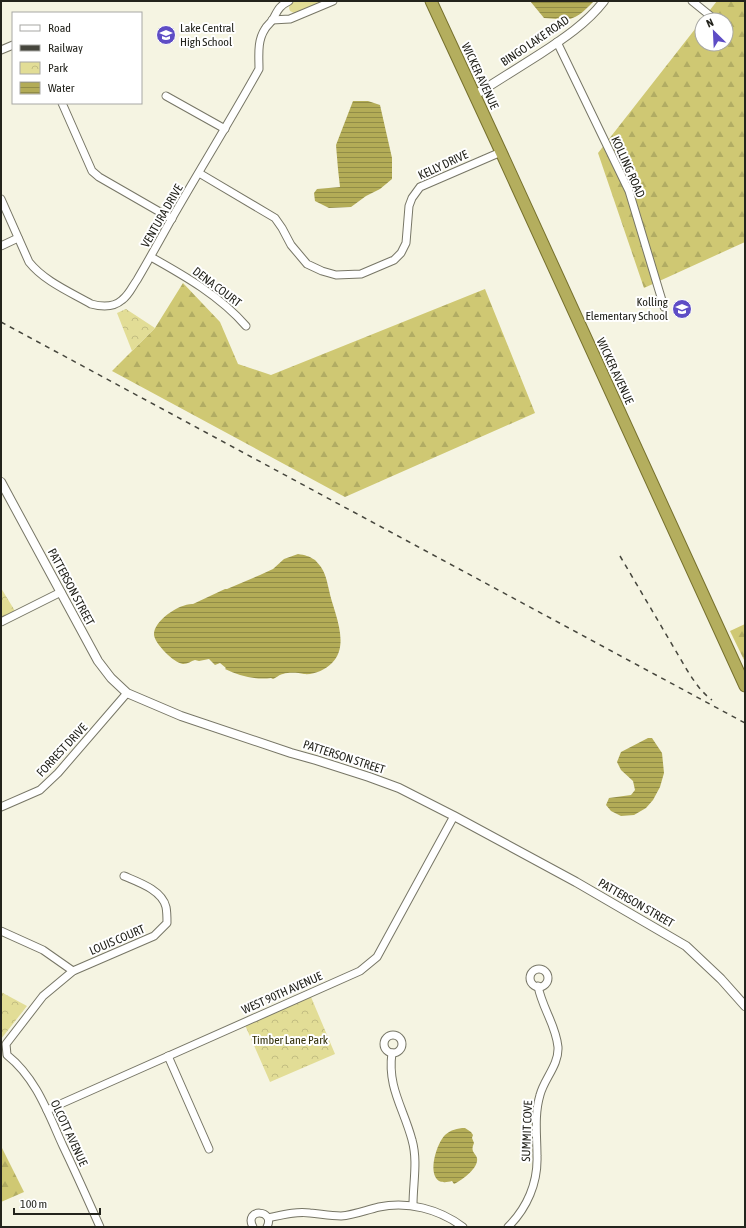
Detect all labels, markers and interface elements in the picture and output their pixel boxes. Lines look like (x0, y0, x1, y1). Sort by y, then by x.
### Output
legend (12, 12, 142, 104)
north arrow (694, 12, 734, 52)
street label: BINGO LAKE ROAD (498, 13, 572, 69)
text: N (705, 16, 715, 30)
text: Road (48, 21, 71, 35)
place label: Lake Central High School (180, 21, 235, 49)
school or university icon: Lake Central High School (155, 24, 177, 46)
text: Railway (48, 41, 83, 55)
street label: WICKER AVENUE (459, 41, 501, 111)
text: Park (48, 61, 69, 75)
text: Water (48, 81, 75, 95)
street label: KOLLING ROAD (608, 134, 648, 200)
street label: KELLY DRIVE (416, 147, 470, 183)
street label: VENTURA DRIVE (138, 182, 186, 250)
street label: DENA COURT (190, 264, 245, 310)
place label: Kolling Elementary School (586, 295, 669, 323)
school or university icon: Kolling Elementary School (671, 298, 693, 320)
street label: WICKER AVENUE (594, 336, 636, 406)
street label: PATTERSON STREET (45, 546, 97, 628)
street label: FORREST DRIVE (34, 720, 90, 780)
street label: PATTERSON STREET (301, 737, 387, 777)
street label: PATTERSON STREET (596, 876, 677, 931)
street label: LOUIS COURT (87, 922, 147, 958)
street label: WEST 90TH AVENUE (239, 969, 325, 1017)
park label: Timber Lane Park (252, 1033, 329, 1047)
street label: OLCOTT AVENUE (48, 1098, 90, 1168)
street label: SUMMIT COVE (519, 1100, 535, 1162)
scale bar (14, 1190, 100, 1216)
text: 100 m (20, 1197, 47, 1211)

